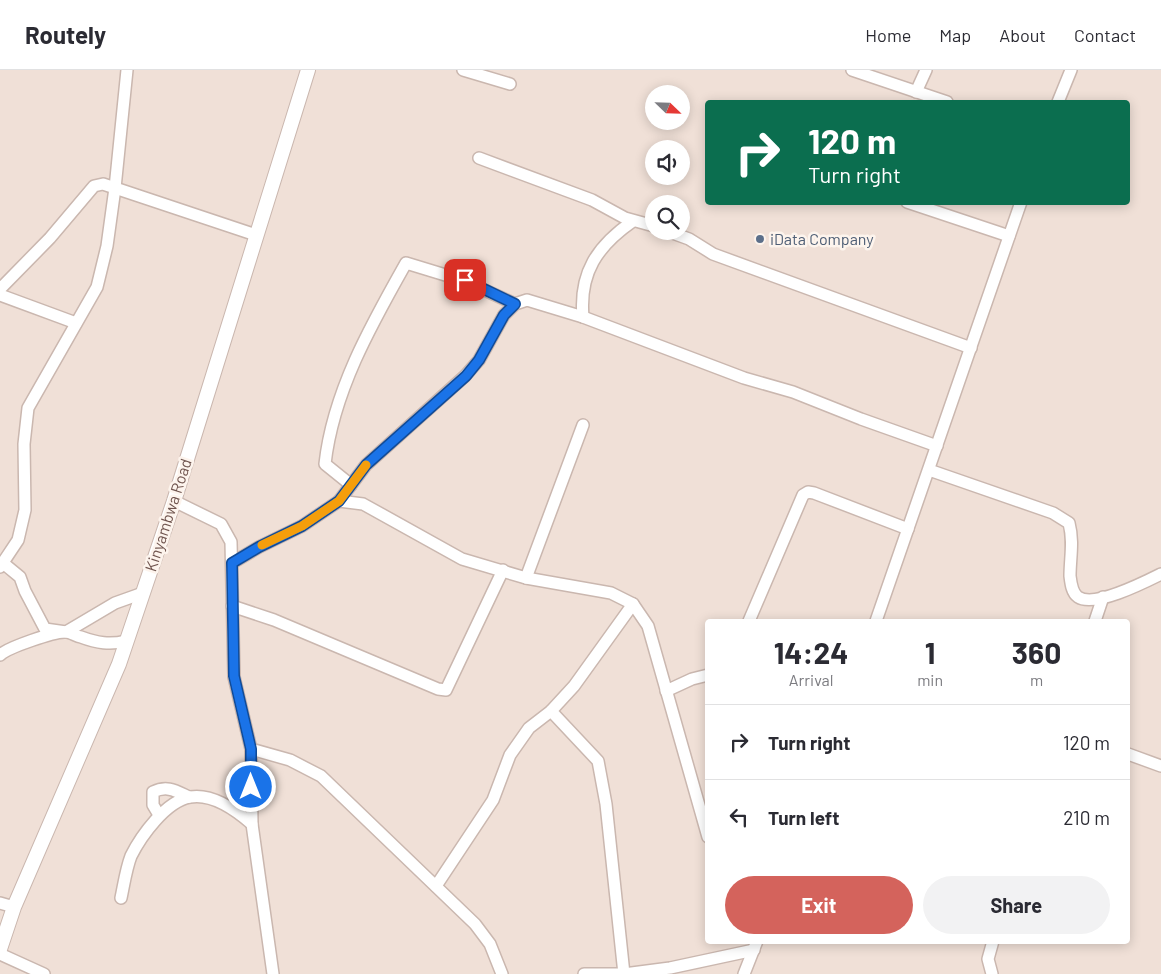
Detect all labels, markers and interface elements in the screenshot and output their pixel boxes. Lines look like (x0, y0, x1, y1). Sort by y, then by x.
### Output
text: Routely (25, 20, 106, 49)
text: Home (865, 24, 911, 46)
text: Map (939, 24, 971, 46)
text: About (999, 24, 1046, 46)
text: Contact (1074, 24, 1136, 46)
north arrow (645, 85, 690, 130)
map controls (645, 85, 690, 240)
text: 120 m (808, 119, 896, 161)
icon: right (725, 120, 790, 185)
button: sound (645, 140, 690, 185)
text: Turn right (808, 161, 901, 187)
button: search (645, 195, 690, 240)
place label: iData Company (770, 229, 874, 248)
marker: iData Company (754, 233, 766, 245)
pin (444, 259, 486, 301)
icon: arrive (451, 266, 479, 294)
street label: Kinyambwa Road (140, 456, 195, 574)
text: 14:24 (774, 634, 848, 670)
text: 1 (925, 634, 935, 670)
text: 360 (1012, 634, 1061, 670)
text: Arrival (789, 670, 833, 689)
text: min (917, 670, 943, 689)
text: m (1030, 670, 1043, 689)
icon: right (725, 728, 753, 756)
text: Turn right (768, 731, 850, 754)
text: 120 m (1063, 731, 1110, 754)
position arrow (224, 760, 276, 812)
icon: left (725, 803, 753, 831)
text: Turn left (768, 806, 839, 829)
text: 210 m (1063, 806, 1110, 829)
button: Exit (725, 876, 913, 934)
button: Share (923, 876, 1110, 934)

